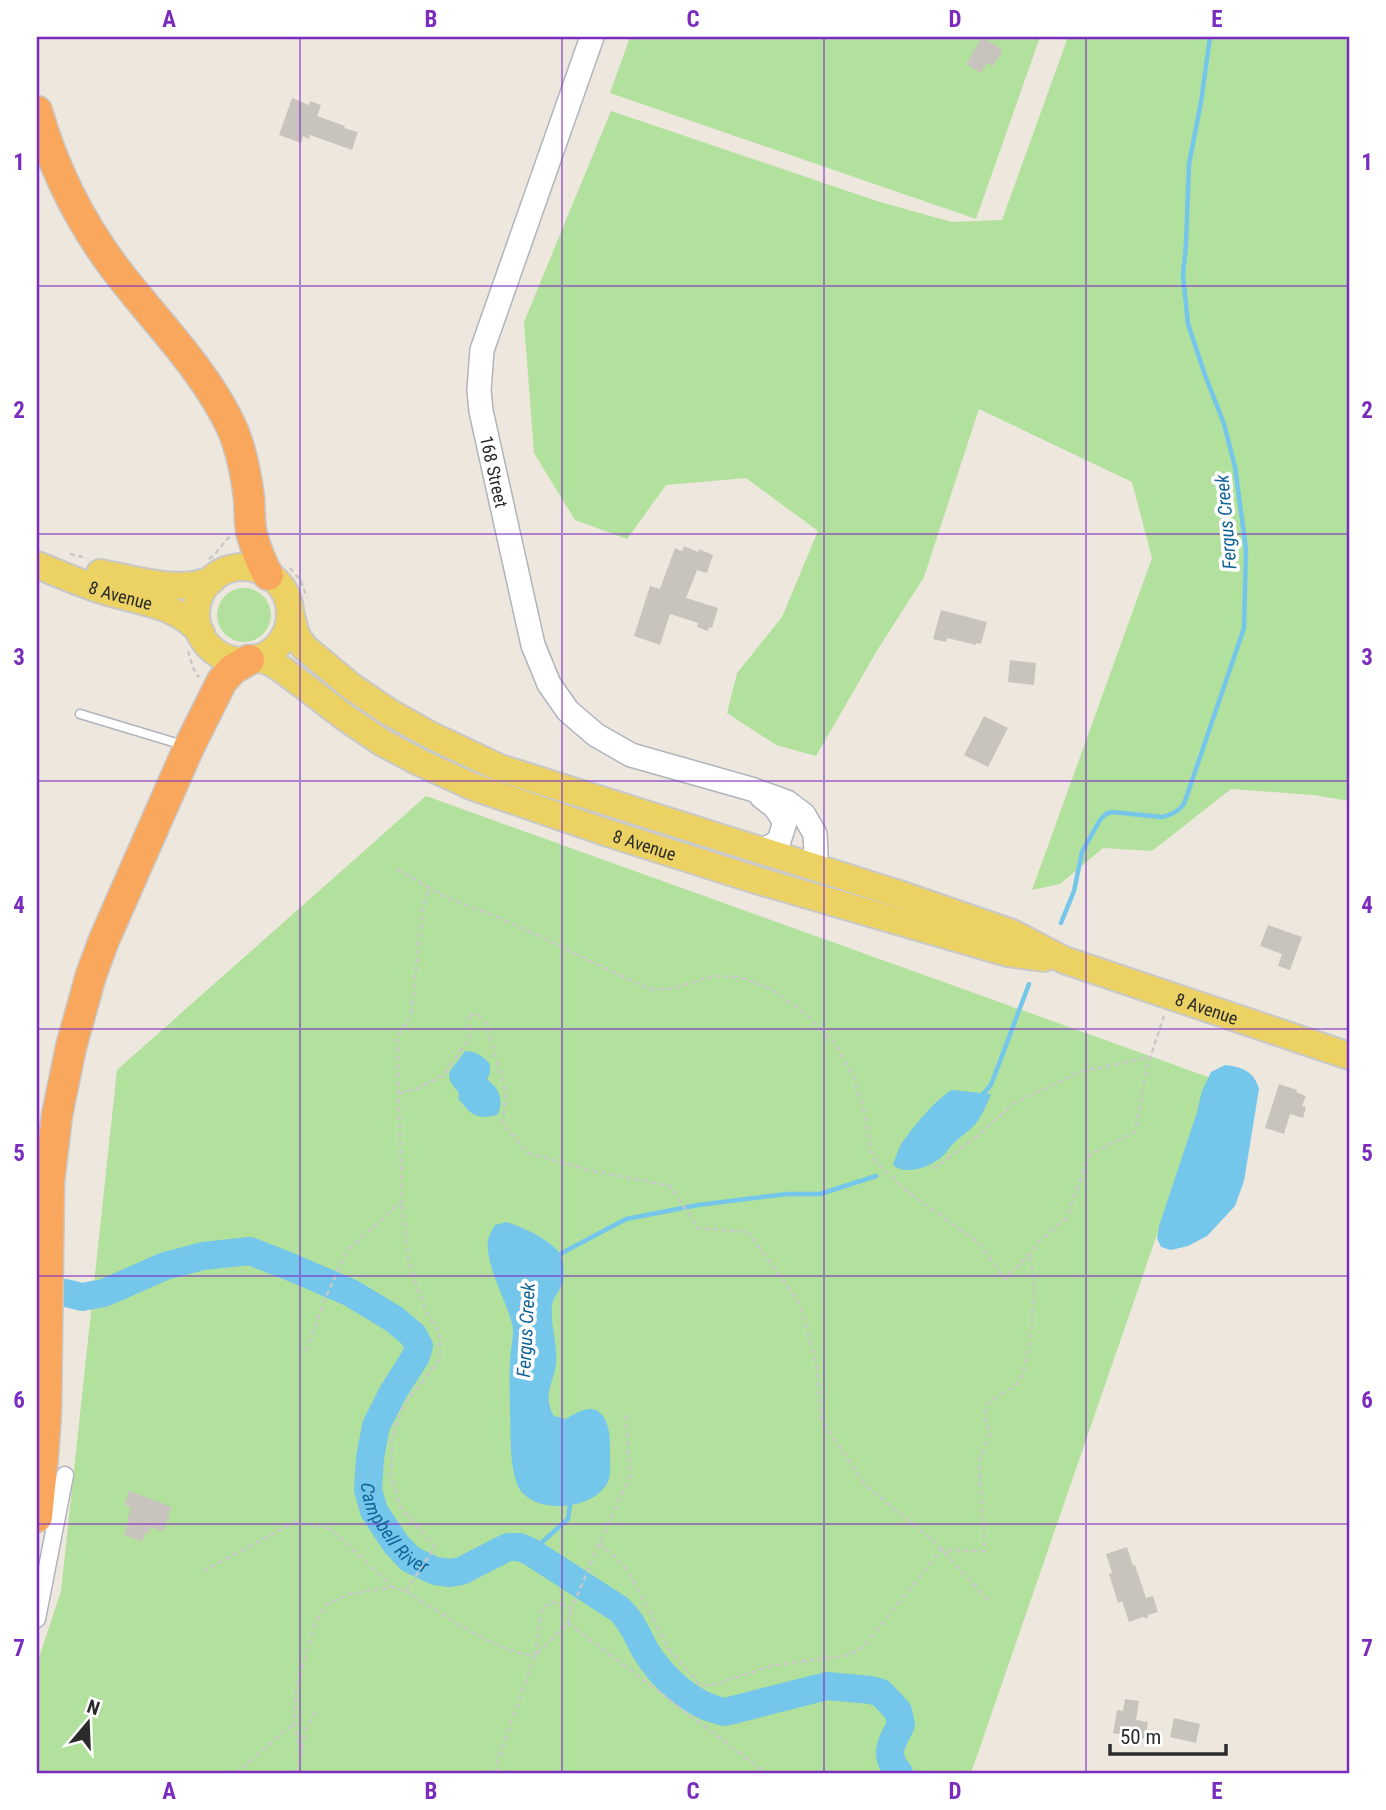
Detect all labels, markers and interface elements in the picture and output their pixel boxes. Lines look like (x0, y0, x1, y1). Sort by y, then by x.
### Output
text: A (162, 6, 176, 33)
text: B (425, 6, 437, 33)
text: C (686, 6, 700, 33)
text: D (949, 6, 962, 33)
text: E (1211, 6, 1223, 33)
text: 1 (13, 149, 25, 176)
text: 1 (1361, 149, 1373, 176)
text: 2 (13, 397, 25, 424)
text: 2 (1361, 397, 1373, 424)
street label: 168 Street (476, 434, 513, 509)
water label: Fergus Creek (1210, 473, 1242, 570)
street label: 8 Avenue (86, 576, 155, 614)
text: 3 (13, 644, 25, 671)
text: 3 (1361, 644, 1373, 671)
street label: 8 Avenue (611, 825, 679, 864)
text: 4 (13, 892, 25, 919)
text: 4 (1361, 892, 1373, 919)
street label: 8 Avenue (1173, 988, 1241, 1028)
text: 5 (13, 1140, 25, 1167)
text: 5 (1361, 1140, 1373, 1167)
water label: Fergus Creek (512, 1281, 540, 1378)
text: 6 (13, 1387, 25, 1414)
text: 6 (1361, 1387, 1373, 1414)
water label: Campbell River (356, 1482, 433, 1578)
text: 7 (13, 1635, 25, 1662)
text: 7 (1361, 1635, 1373, 1662)
north arrow (52, 1688, 122, 1758)
text: N (84, 1695, 103, 1720)
scale bar (1110, 1712, 1225, 1756)
text: 50 m (1120, 1725, 1161, 1749)
text: A (162, 1778, 176, 1805)
text: B (425, 1778, 437, 1805)
text: C (686, 1778, 700, 1805)
text: D (949, 1778, 962, 1805)
text: E (1211, 1778, 1223, 1805)

